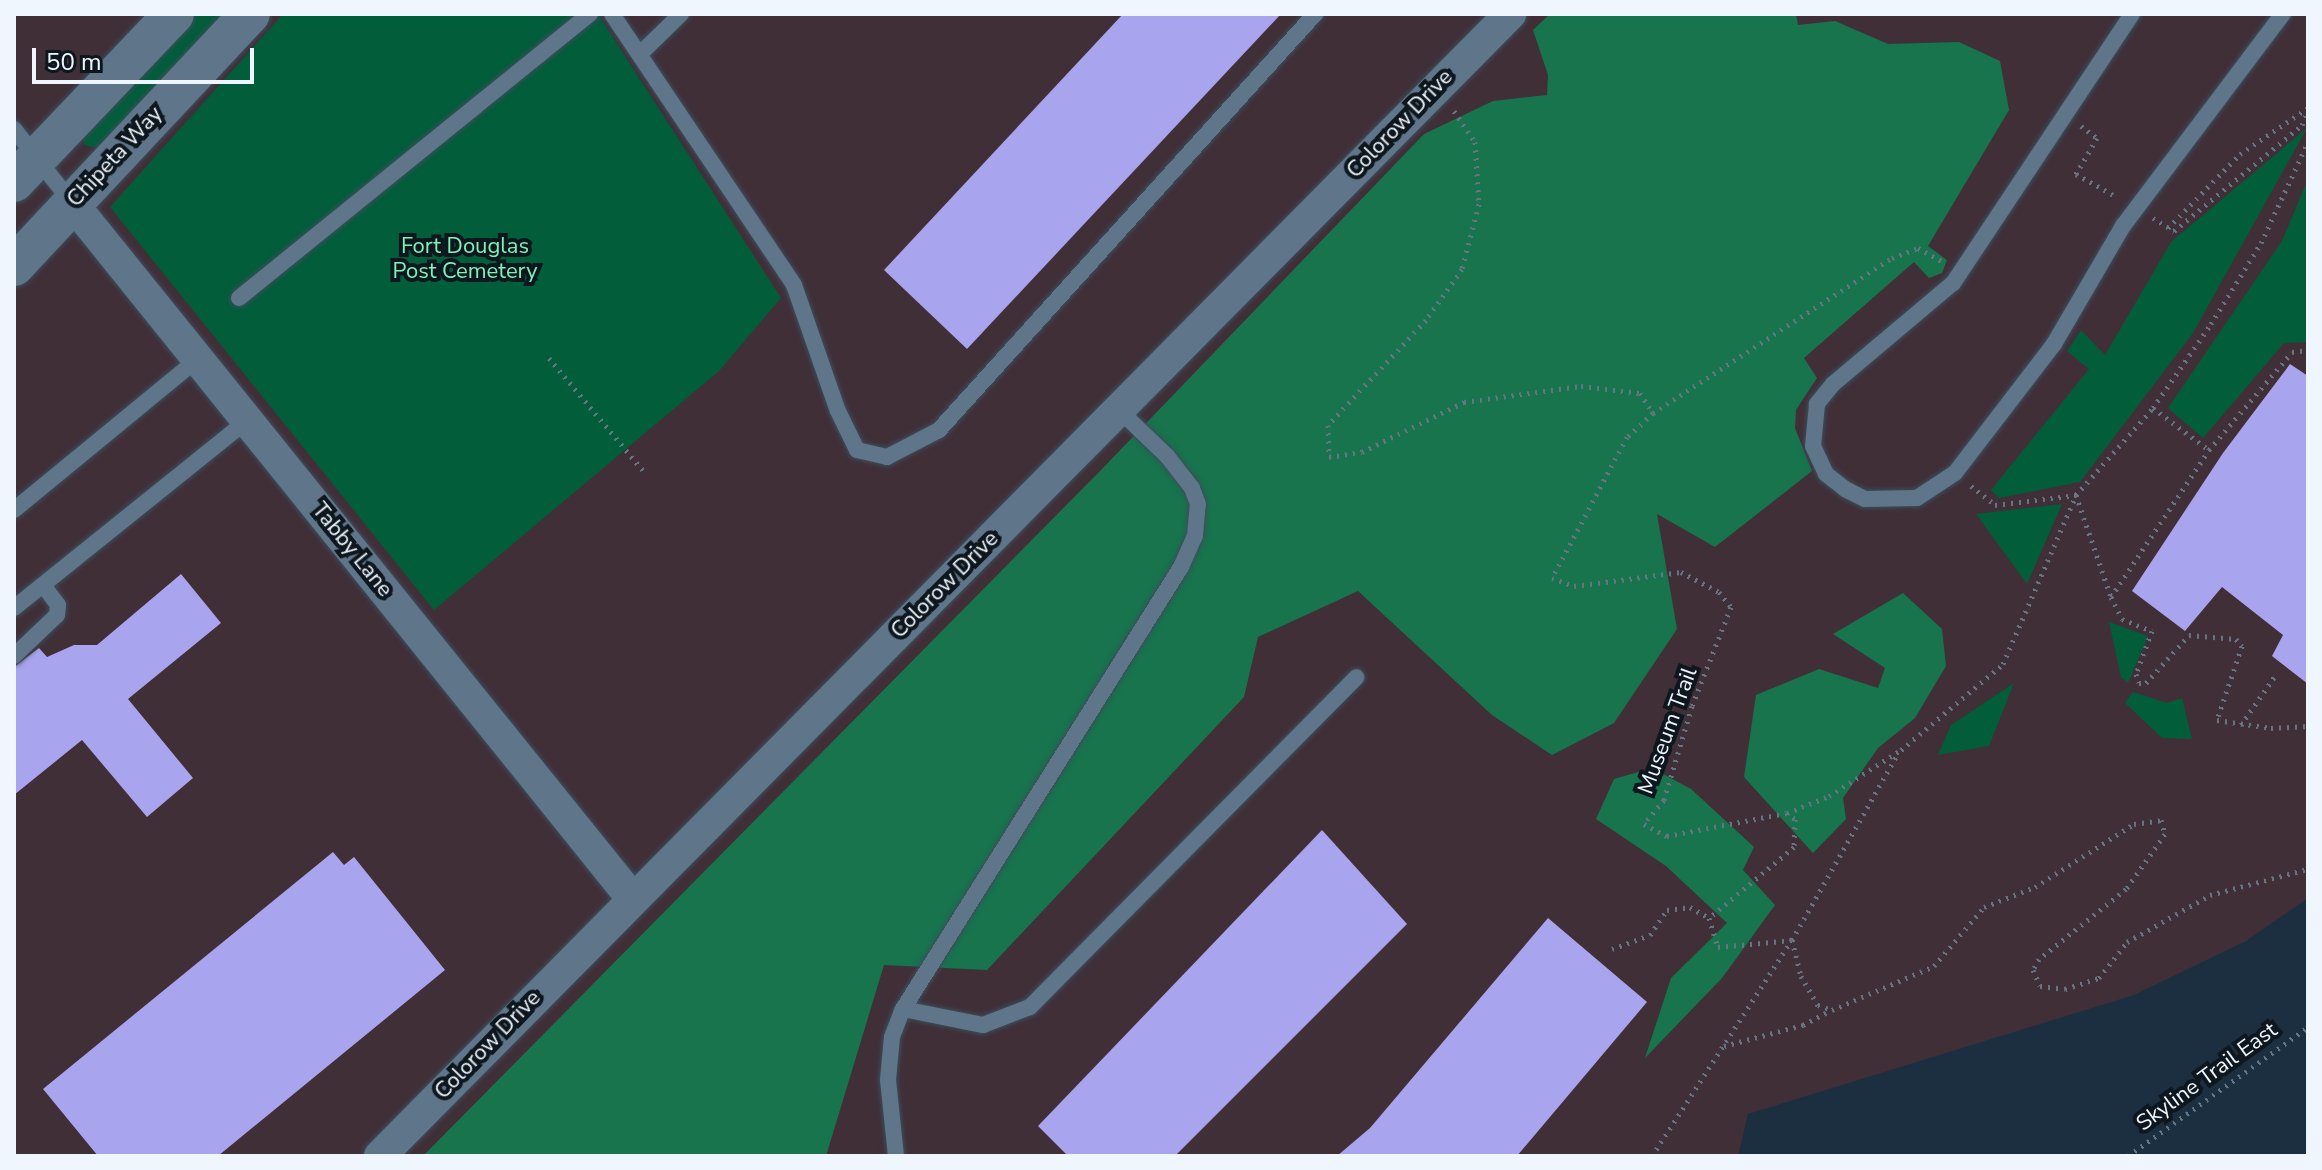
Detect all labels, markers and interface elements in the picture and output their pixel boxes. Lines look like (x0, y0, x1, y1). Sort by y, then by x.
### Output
scale bar (36, 32, 258, 82)
text: 50 m (46, 46, 102, 78)
street label: Colorow Drive (1342, 64, 1458, 184)
street label: Chipeta Way (62, 101, 168, 213)
park label: Fort Douglas Post Cemetery (393, 233, 537, 284)
street label: Tabby Lane (306, 498, 398, 602)
street label: Colorow Drive (886, 526, 1004, 644)
street label: Museum Trail (1633, 664, 1703, 798)
street label: Colorow Drive (430, 985, 546, 1105)
street label: Skyline Trail East (2131, 1017, 2283, 1137)

